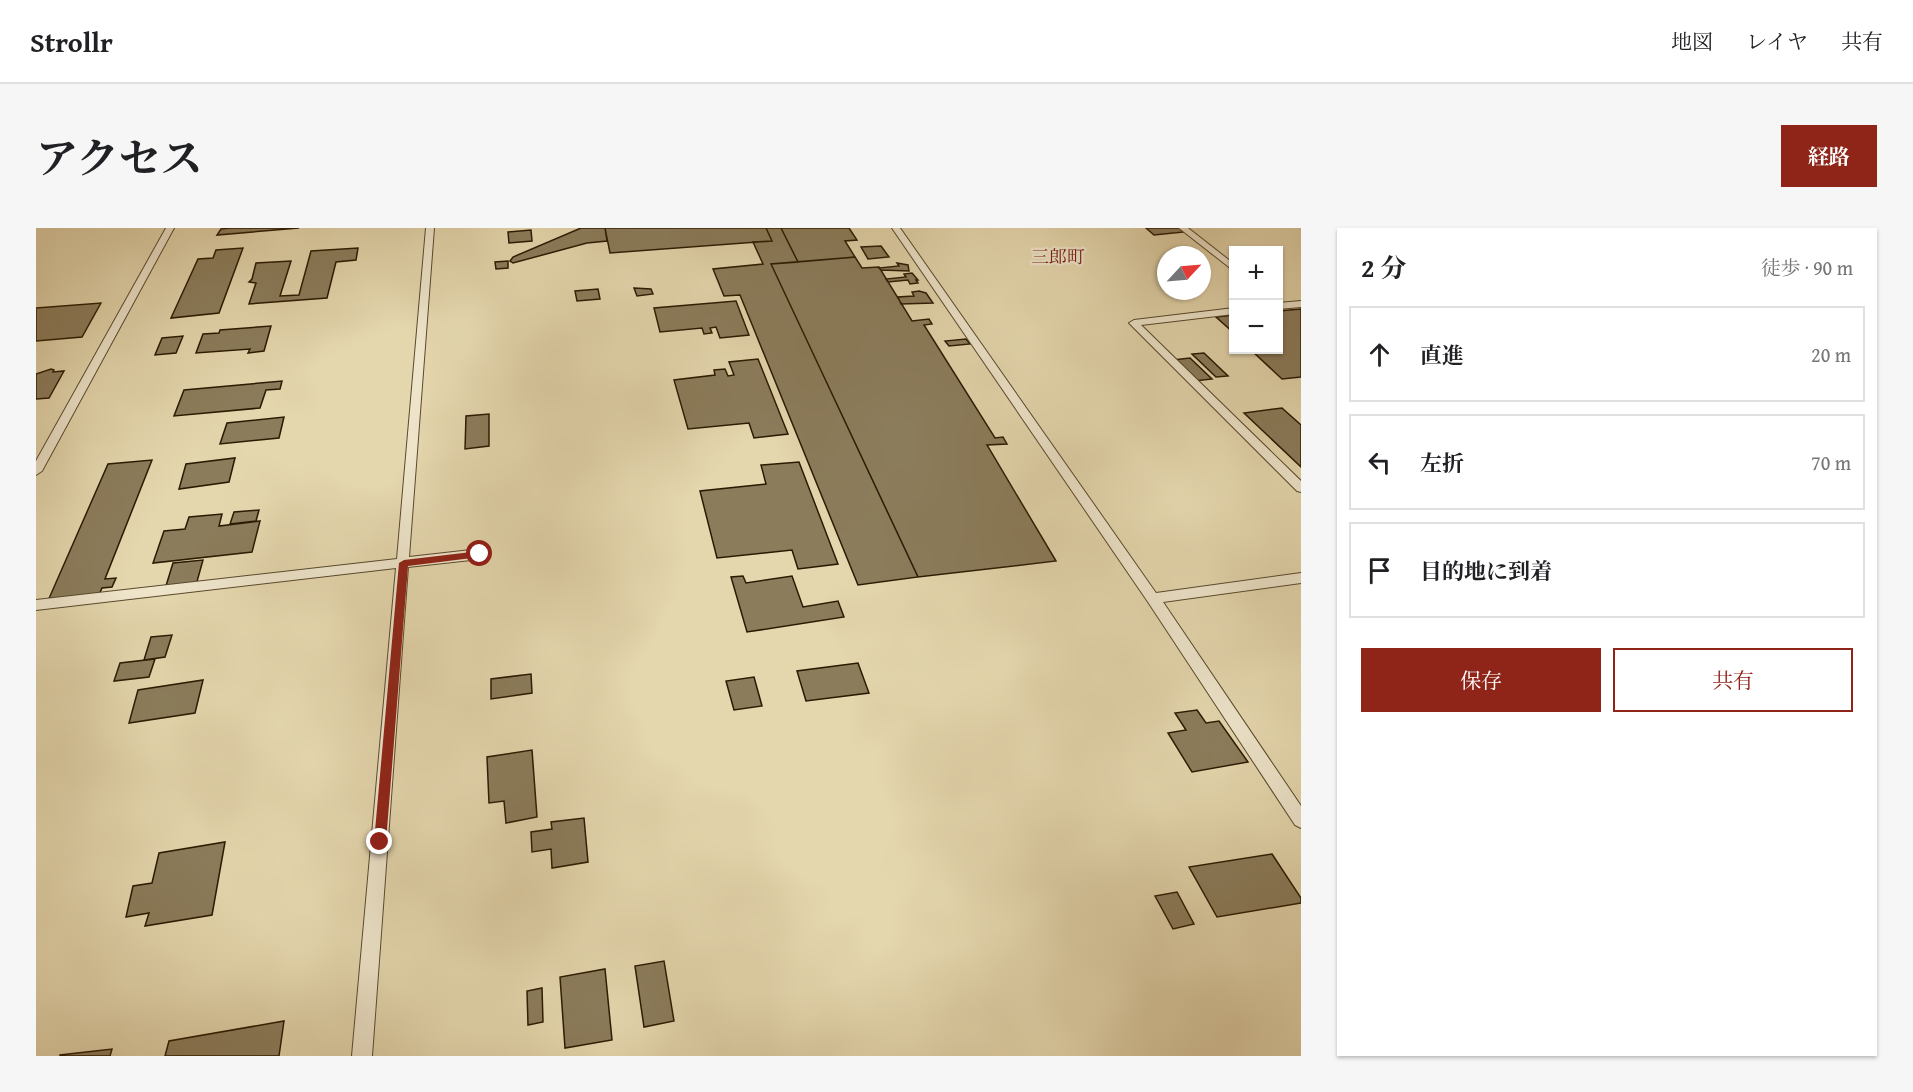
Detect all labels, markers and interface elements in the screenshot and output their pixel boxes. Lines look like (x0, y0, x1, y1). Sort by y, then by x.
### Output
text: Strollr (30, 21, 113, 62)
text: 地図 (1671, 26, 1713, 57)
text: レイヤ (1746, 26, 1808, 57)
text: 共有 (1841, 26, 1883, 57)
button: 経路 (1781, 125, 1877, 187)
text: アクセス (36, 127, 203, 188)
district label: 三郎町 (1031, 243, 1085, 270)
north arrow (1157, 246, 1211, 300)
map controls (1229, 246, 1283, 354)
button: + (1229, 246, 1283, 300)
text: 2 分 (1361, 248, 1406, 287)
text: 徒歩 · 90 m (1761, 253, 1853, 282)
button: − (1229, 300, 1283, 354)
icon: ahead (1363, 338, 1396, 371)
text: 直進 (1420, 339, 1464, 371)
text: 20 m (1811, 340, 1851, 369)
icon: left (1363, 446, 1396, 479)
text: 左折 (1420, 447, 1464, 479)
text: 70 m (1811, 448, 1851, 477)
route start (466, 540, 492, 566)
icon: arrive (1363, 554, 1396, 587)
text: 目的地に到着 (1420, 555, 1552, 587)
button: 保存 (1361, 648, 1601, 712)
button: 共有 (1613, 648, 1853, 712)
route end (366, 828, 392, 854)

